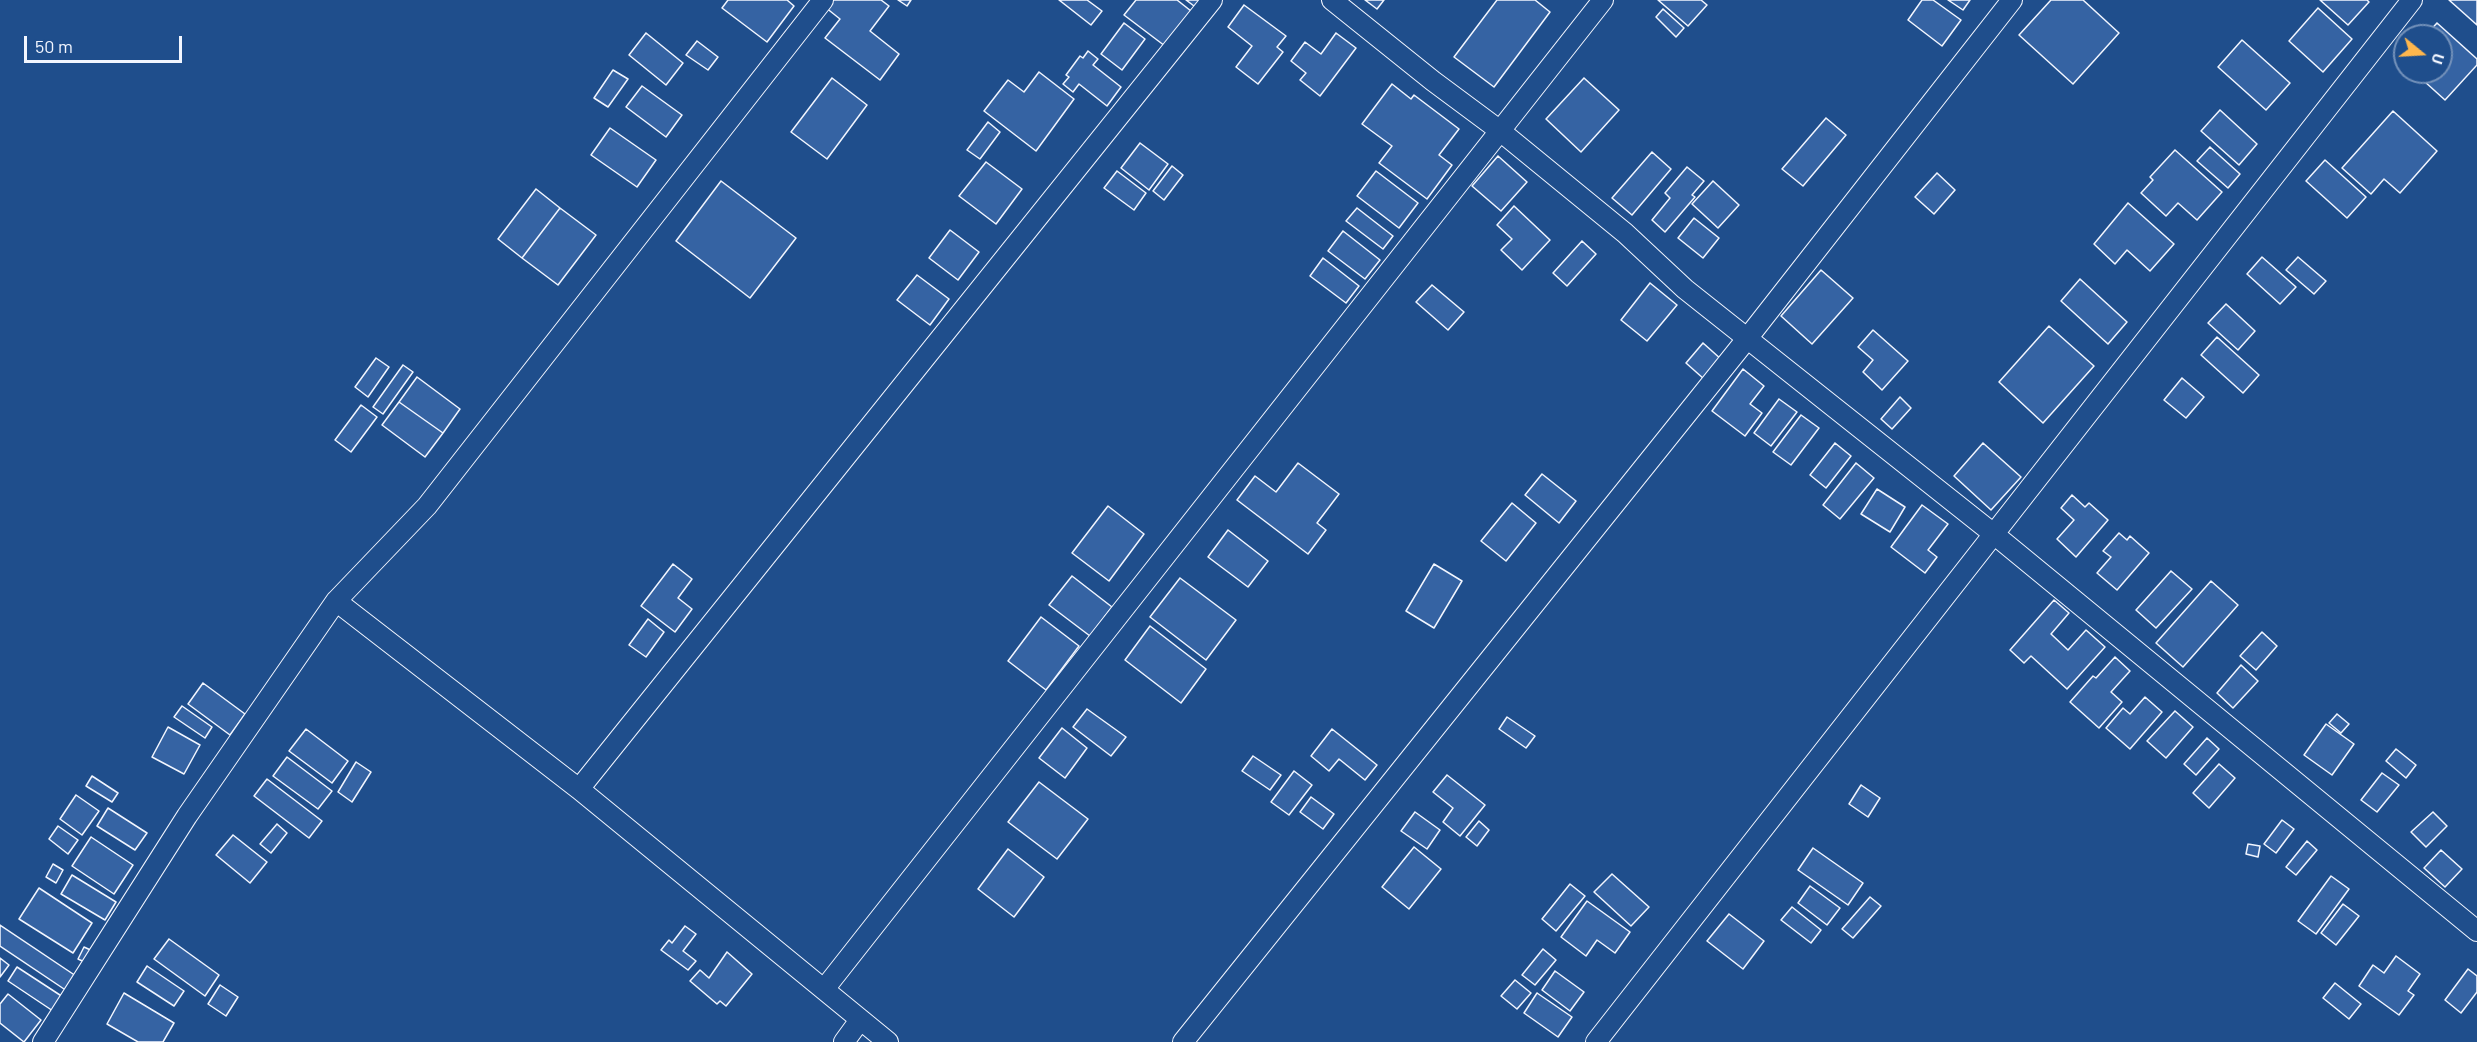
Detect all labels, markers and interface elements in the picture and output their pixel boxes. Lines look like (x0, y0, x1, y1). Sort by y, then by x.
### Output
scale bar (27, 24, 184, 62)
north arrow (2393, 24, 2453, 84)
text: 50 m (35, 35, 73, 57)
text: U (2428, 51, 2449, 67)

